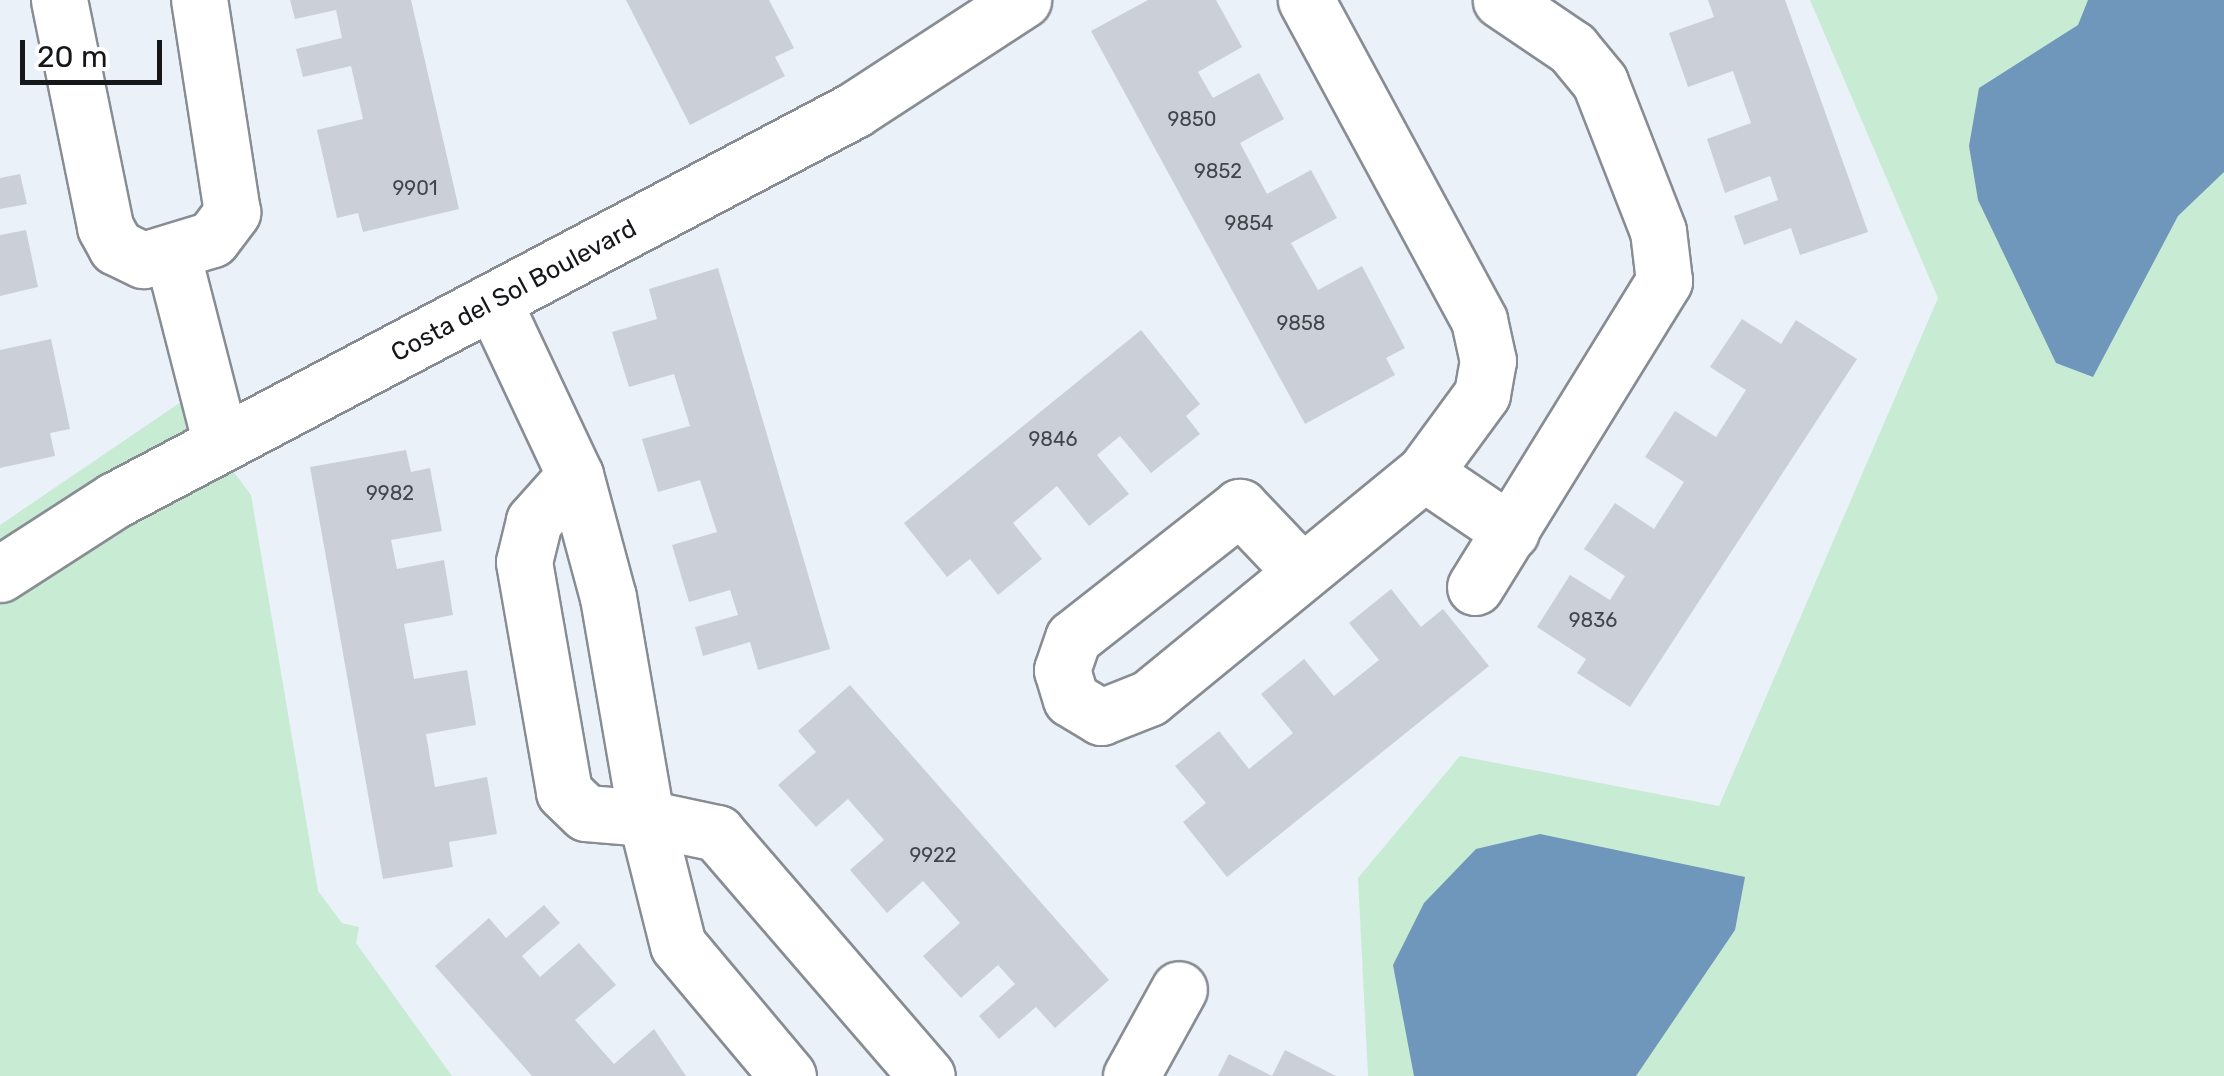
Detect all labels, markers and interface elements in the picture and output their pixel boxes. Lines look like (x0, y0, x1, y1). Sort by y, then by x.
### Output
scale bar (25, 20, 168, 82)
text: 20 m (37, 39, 108, 75)
house number: 9850 (1167, 107, 1217, 131)
house number: 9852 (1194, 159, 1242, 183)
house number: 9901 (393, 176, 437, 200)
house number: 9854 (1225, 211, 1273, 235)
street label: Costa del Sol Boulevard (386, 214, 642, 368)
house number: 9858 (1276, 311, 1326, 335)
house number: 9846 (1028, 427, 1078, 451)
house number: 9982 (366, 481, 414, 505)
house number: 9836 (1569, 608, 1617, 632)
house number: 9922 (909, 843, 957, 867)

